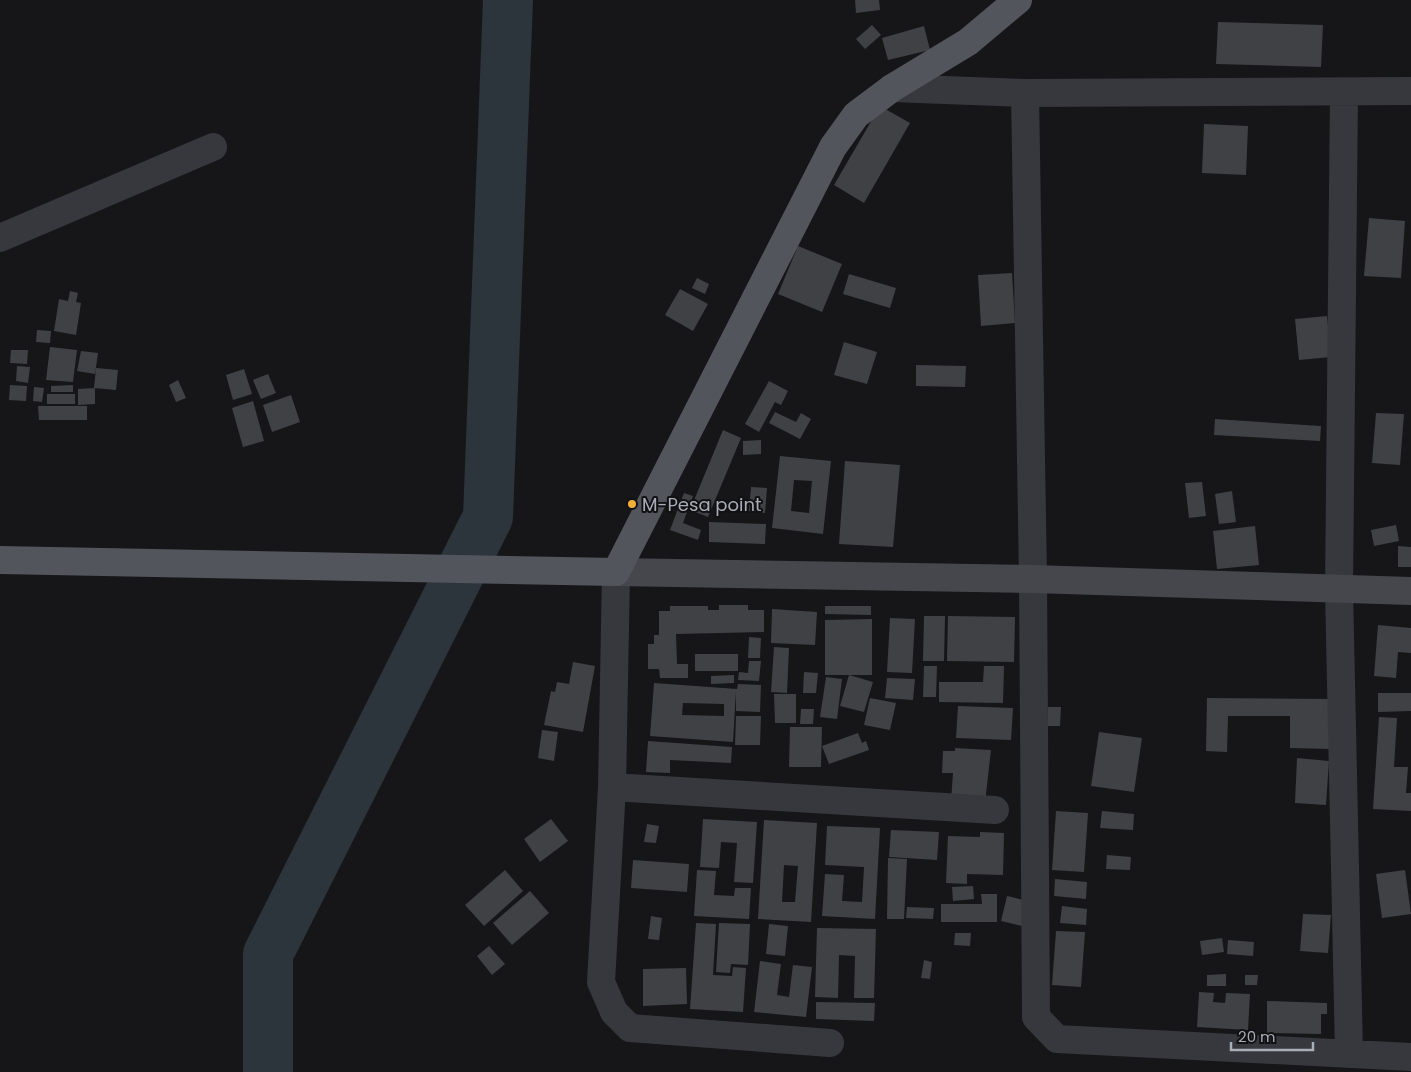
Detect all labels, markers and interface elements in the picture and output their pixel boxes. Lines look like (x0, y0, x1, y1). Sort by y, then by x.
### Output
place label: M-Pesa point (642, 492, 762, 517)
marker: M-Pesa point (626, 498, 638, 510)
scale bar (1231, 1020, 1314, 1052)
text: 20 m (1238, 1026, 1276, 1047)

